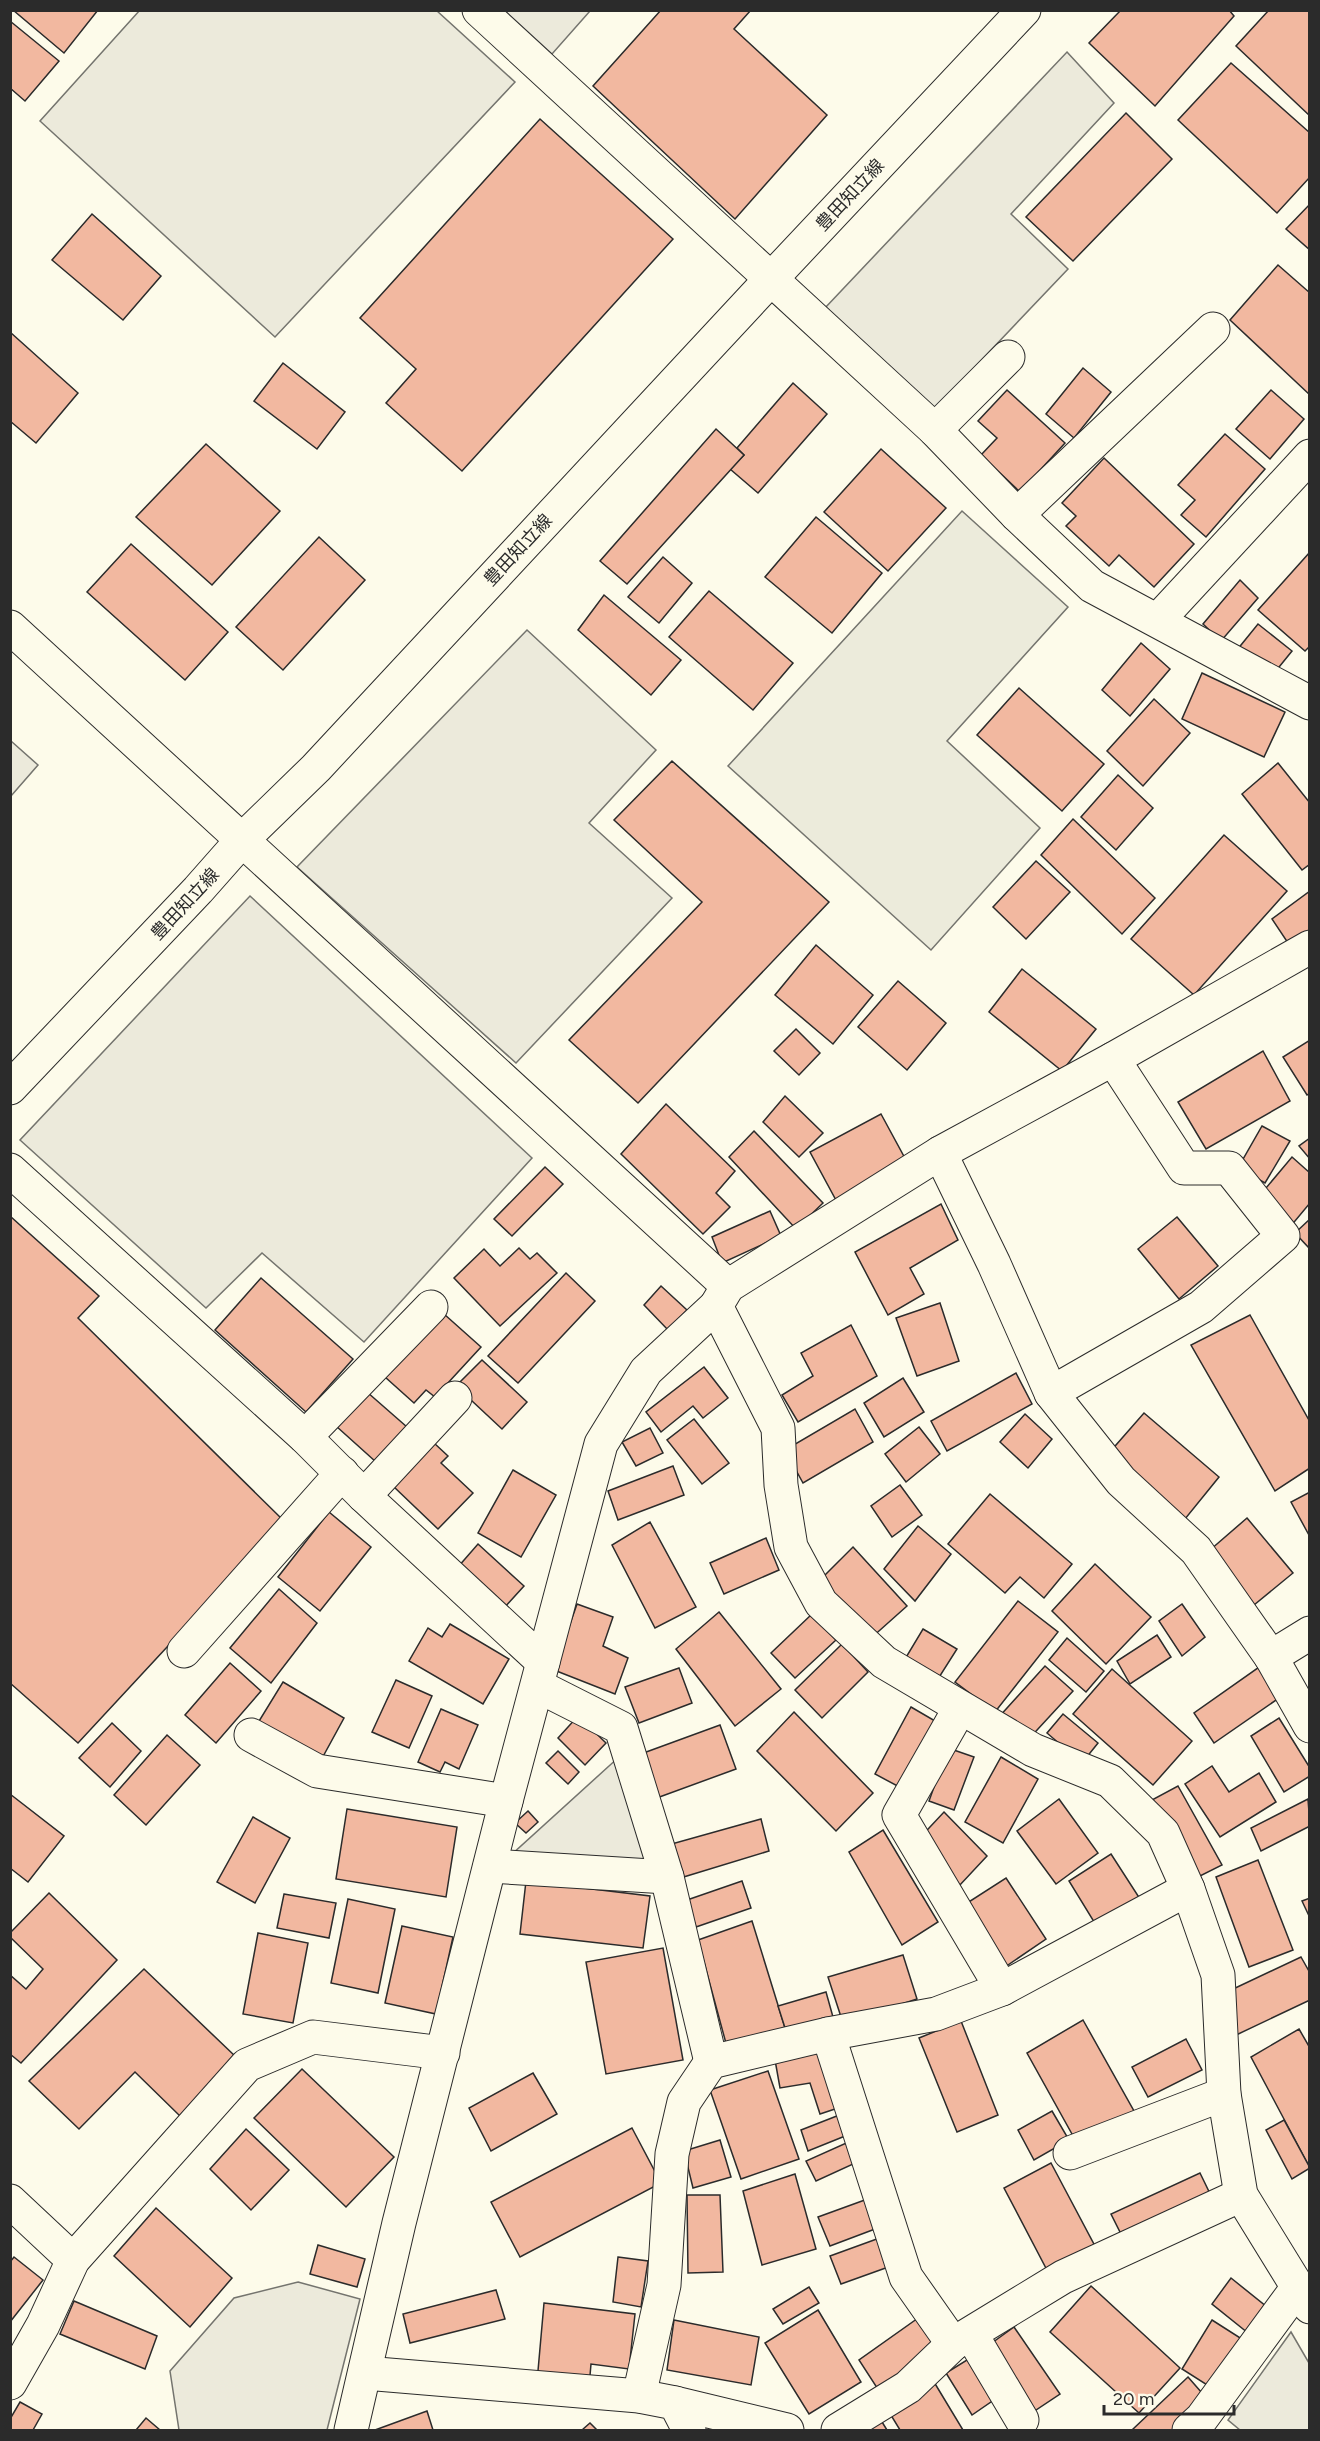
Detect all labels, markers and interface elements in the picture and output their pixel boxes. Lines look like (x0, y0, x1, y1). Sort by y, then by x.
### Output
street label: 豊田知立線 (811, 155, 889, 235)
street label: 豊田知立線 (479, 510, 557, 590)
street label: 豊田知立線 (146, 864, 224, 944)
scale bar (1104, 2378, 1234, 2416)
text: 20 m (1113, 2388, 1154, 2410)

